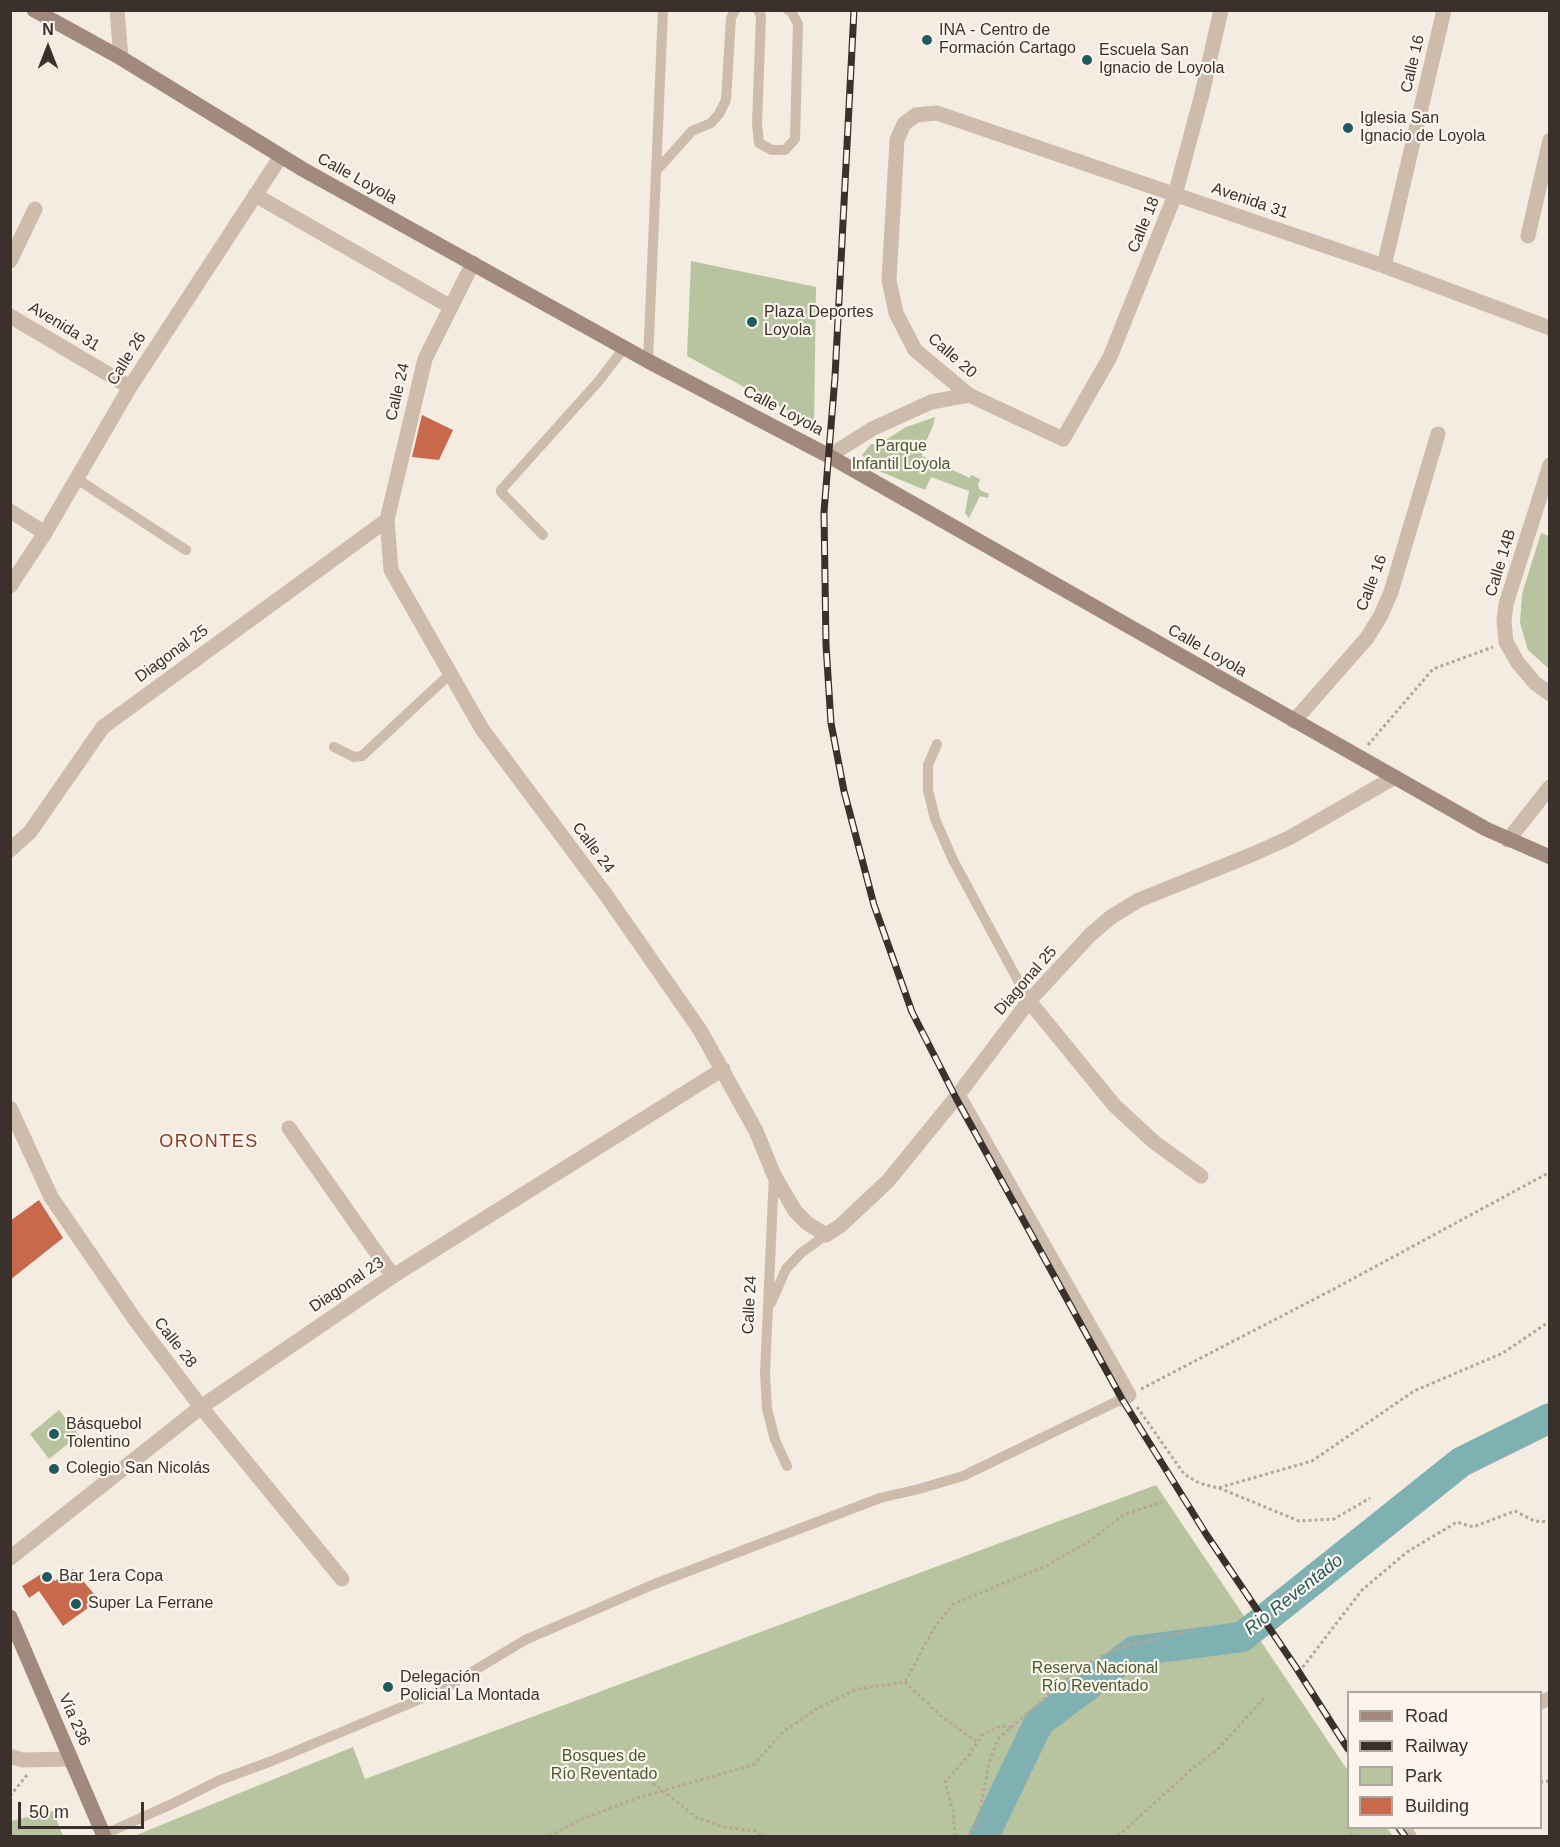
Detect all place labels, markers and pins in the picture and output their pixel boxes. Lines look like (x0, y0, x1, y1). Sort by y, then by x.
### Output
place label: INA - Centro de Formación Cartago (939, 21, 1076, 59)
marker: INA - Centro de Formación Cartago (920, 33, 934, 47)
place label: Escuela San Ignacio de Loyola (1099, 41, 1224, 79)
marker: Escuela San Ignacio de Loyola (1080, 53, 1094, 67)
place label: Iglesia San Ignacio de Loyola (1360, 109, 1485, 147)
marker: Iglesia San Ignacio de Loyola (1341, 121, 1355, 135)
place label: Plaza Deportes Loyola (764, 303, 873, 341)
marker: Plaza Deportes Loyola (745, 315, 759, 329)
place label: Básquebol Tolentino (66, 1415, 142, 1453)
marker: Básquebol Tolentino (47, 1427, 61, 1441)
place label: Colegio San Nicolás (66, 1459, 210, 1479)
marker: Colegio San Nicolás (47, 1462, 61, 1476)
place label: Bar 1era Copa (59, 1567, 163, 1587)
marker: Bar 1era Copa (40, 1570, 54, 1584)
place label: Super La Ferrane (88, 1594, 213, 1614)
marker: Super La Ferrane (69, 1597, 83, 1611)
place label: Delegación Policial La Montada (400, 1668, 540, 1706)
marker: Delegación Policial La Montada (381, 1680, 395, 1694)

